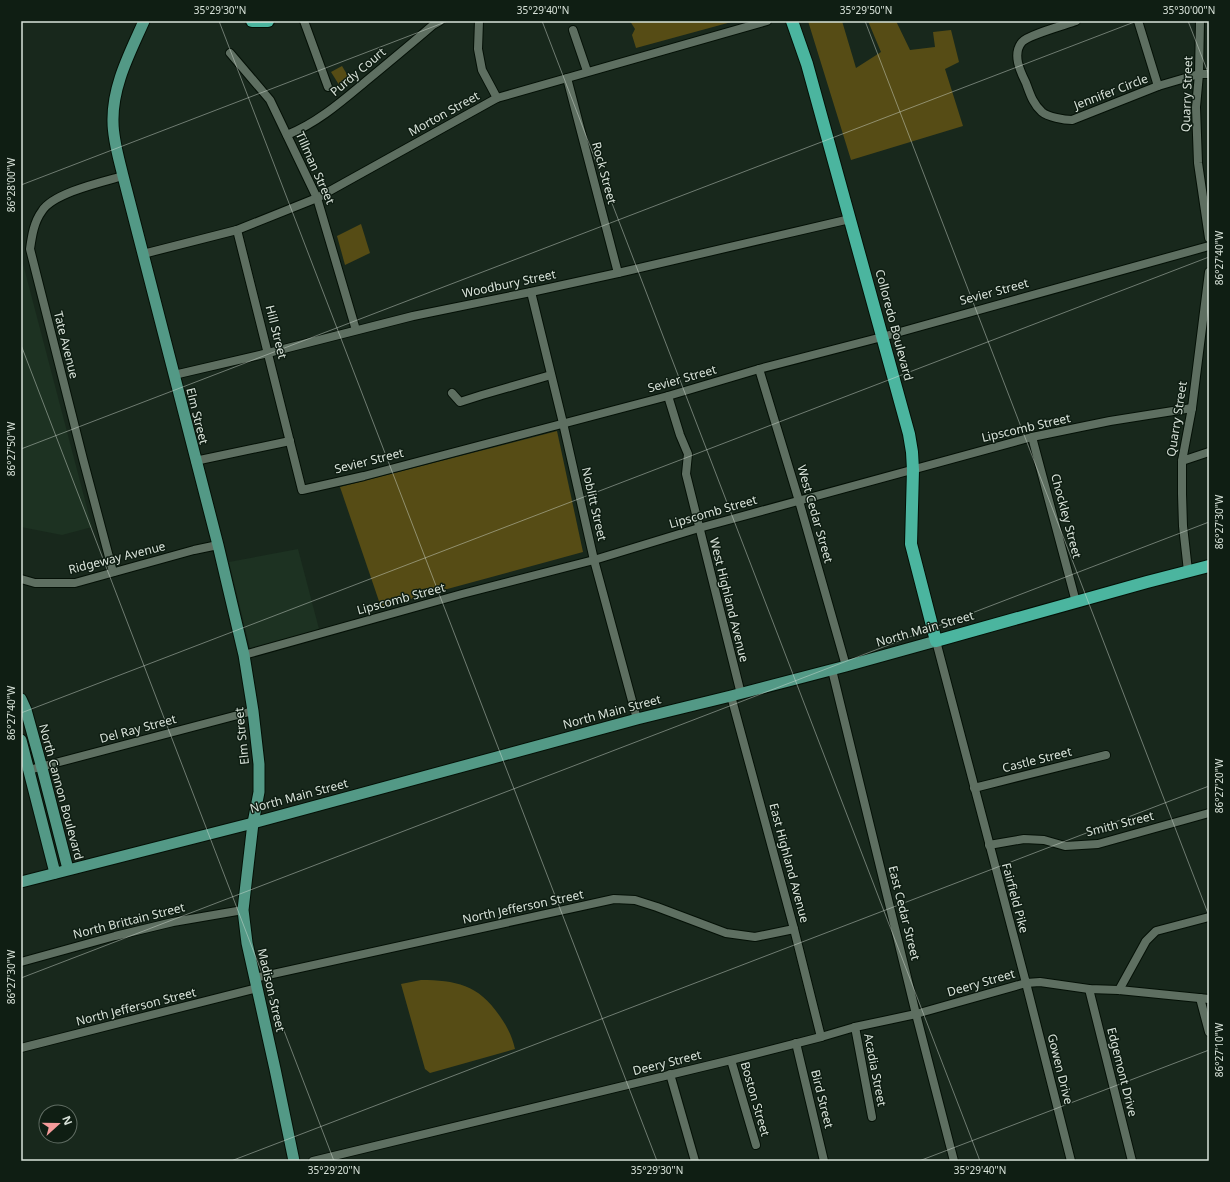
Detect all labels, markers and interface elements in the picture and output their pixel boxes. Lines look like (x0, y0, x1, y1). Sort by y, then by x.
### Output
text: 35°29'30"N (194, 3, 246, 17)
text: 35°29'40"N (517, 3, 569, 17)
text: 35°29'50"N (840, 3, 892, 17)
text: 35°30'00"N (1163, 3, 1215, 17)
street label: Purdy Court (326, 43, 390, 100)
street label: Quarry Street (1177, 55, 1196, 132)
street label: Jennifer Circle (1070, 70, 1150, 114)
street label: Morton Street (405, 87, 483, 140)
street label: Tillman Street (292, 129, 339, 207)
street label: Rock Street (588, 140, 621, 206)
text: 86°28'00"W (4, 157, 18, 212)
text: 86°27'40"W (1212, 230, 1226, 285)
street label: Woodbury Street (461, 265, 558, 302)
street label: Colloredo Boulevard (871, 267, 918, 382)
street label: Sevier Street (958, 274, 1031, 309)
street label: Hill Street (262, 303, 292, 361)
street label: Tate Avenue (50, 309, 83, 381)
street label: Sevier Street (646, 360, 719, 396)
street label: Quarry Street (1162, 379, 1191, 458)
street label: Elm Street (182, 386, 213, 447)
street label: Lipscomb Street (980, 409, 1073, 446)
text: 86°27'50"W (4, 421, 18, 476)
street label: Sevier Street (333, 444, 406, 477)
street label: West Cedar Street (793, 463, 838, 565)
street label: Noblitt Street (578, 465, 611, 543)
street label: Chockley Street (1047, 472, 1086, 561)
street label: Lipscomb Street (667, 491, 759, 532)
text: 86°27'30"W (1212, 494, 1226, 549)
street label: West Highland Avenue (706, 536, 753, 664)
street label: Ridgeway Avenue (67, 537, 167, 578)
street label: Lipscomb Street (355, 578, 448, 618)
street label: North Main Street (874, 606, 976, 651)
text: 86°27'40"W (4, 685, 18, 740)
street label: North Main Street (561, 690, 663, 733)
street label: Elm Street (230, 706, 253, 766)
street label: Del Ray Street (98, 710, 179, 747)
street label: North Cannon Boulevard (35, 722, 88, 862)
street label: Castle Street (1000, 743, 1074, 776)
text: 86°27'20"W (1212, 758, 1226, 813)
street label: North Main Street (248, 774, 350, 817)
street label: East Highland Avenue (765, 801, 814, 925)
street label: Smith Street (1084, 807, 1156, 840)
street label: Fairfield Pike (998, 861, 1033, 935)
street label: East Cedar Street (885, 864, 925, 962)
street label: North Jefferson Street (461, 885, 586, 928)
street label: North Brittain Street (71, 898, 187, 943)
street label: Madison Street (254, 946, 289, 1034)
text: 86°27'30"W (4, 949, 18, 1004)
street label: Deery Street (945, 965, 1017, 1000)
street label: North Jefferson Street (74, 983, 198, 1030)
text: 86°27'10"W (1212, 1022, 1226, 1077)
street label: Edgemont Drive (1103, 1026, 1142, 1118)
street label: Acadia Street (860, 1032, 891, 1108)
street label: Gowen Drive (1044, 1032, 1078, 1106)
street label: Deery Street (631, 1046, 704, 1079)
street label: Boston Street (737, 1060, 774, 1139)
street label: Bird Street (807, 1068, 838, 1131)
north arrow (38, 1104, 78, 1144)
text: N (59, 1113, 76, 1127)
text: 35°29'20"N (308, 1163, 360, 1177)
text: 35°29'30"N (631, 1163, 683, 1177)
text: 35°29'40"N (954, 1163, 1006, 1177)

